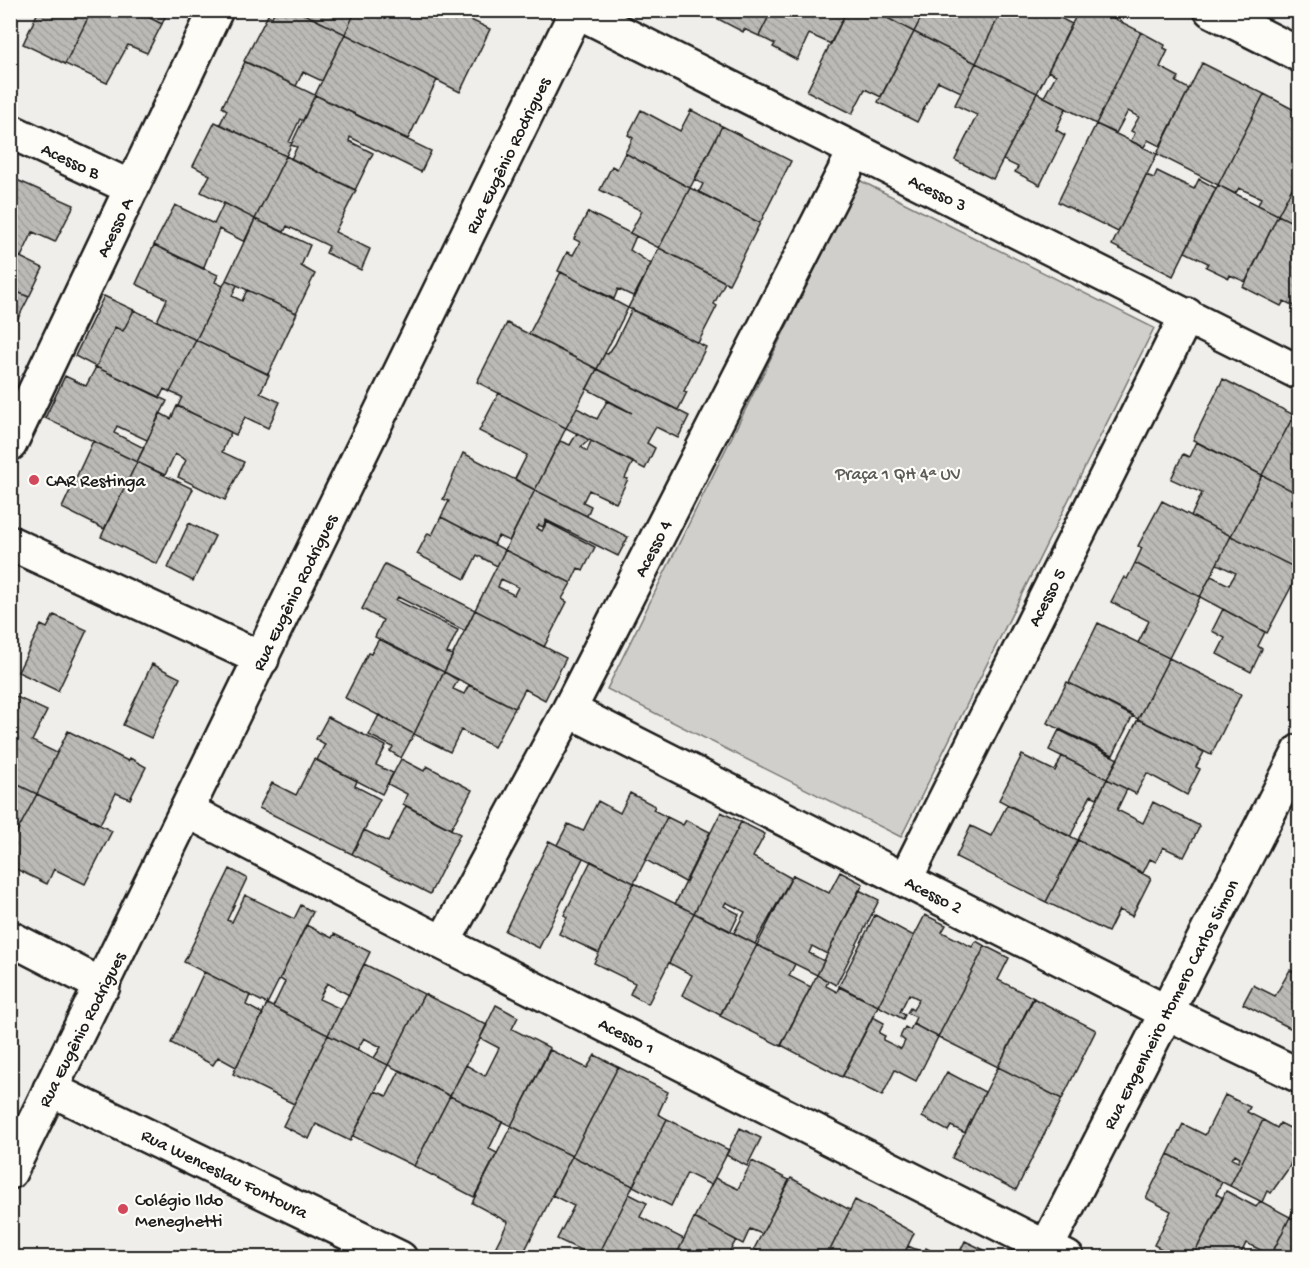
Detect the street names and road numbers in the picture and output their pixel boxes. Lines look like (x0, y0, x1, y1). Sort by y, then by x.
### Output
street label: Rua Eugênio Rodrigues (462, 73, 557, 238)
street label: Acesso B (37, 140, 103, 185)
street label: Acesso 3 (904, 171, 969, 217)
street label: Acesso A (93, 194, 140, 261)
street label: Rua Eugênio Rodrigues (249, 510, 344, 675)
street label: Acesso 4 (631, 517, 678, 581)
street label: Acesso 5 (1025, 566, 1072, 631)
street label: Acesso 2 (901, 873, 965, 920)
street label: Rua Engenheiro Homero Carlos Simon (1100, 876, 1245, 1134)
street label: Rua Eugênio Rodrigues (35, 948, 132, 1111)
street label: Acesso 1 (594, 1014, 657, 1060)
street label: Rua Wenceslau Fontoura (137, 1126, 311, 1225)

